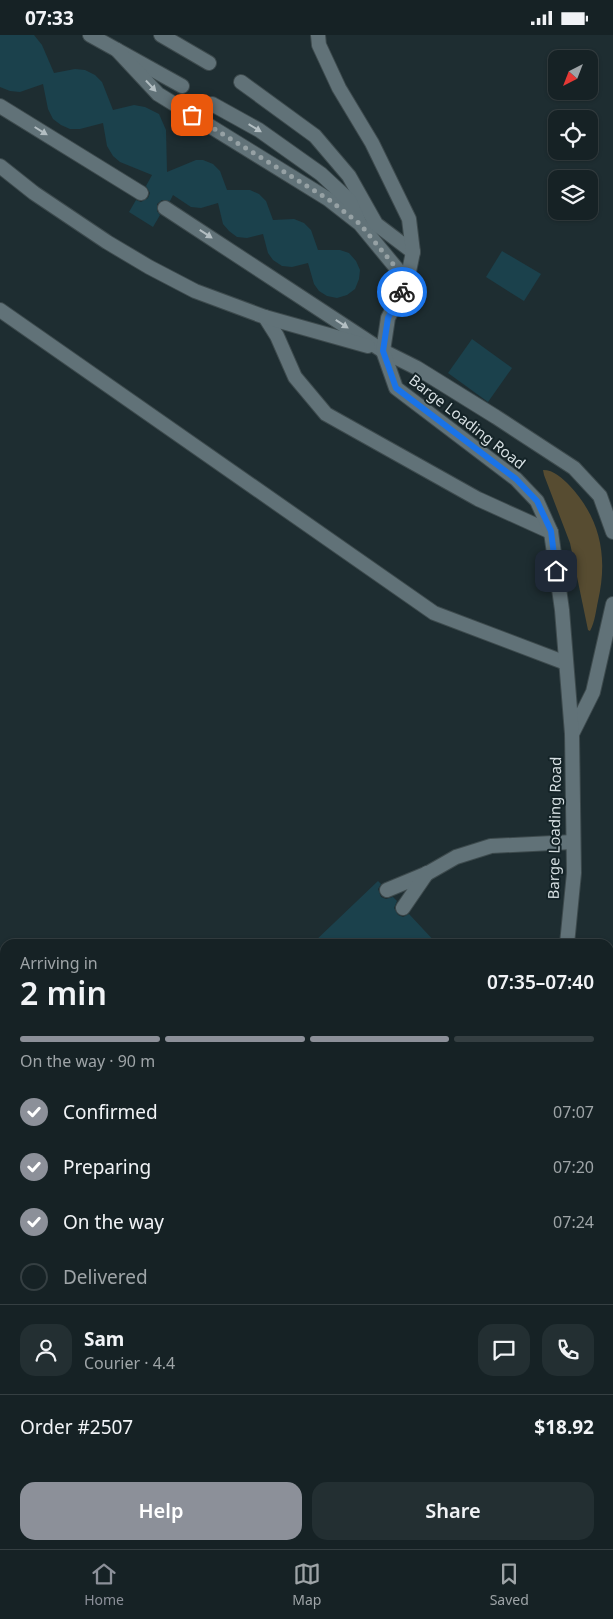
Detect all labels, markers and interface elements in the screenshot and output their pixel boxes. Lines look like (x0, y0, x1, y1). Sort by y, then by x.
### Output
text: 07:33 (25, 5, 74, 31)
north arrow (548, 50, 598, 100)
map controls (548, 50, 598, 220)
one-way arrow (145, 80, 156, 92)
pin (171, 94, 213, 136)
icon: bag (178, 101, 206, 129)
button: locate (548, 110, 598, 160)
one-way arrow (248, 124, 261, 133)
one-way arrow (35, 127, 48, 136)
button: layers (548, 170, 598, 220)
one-way arrow (199, 230, 213, 239)
courier (377, 267, 427, 317)
icon: bike (388, 278, 416, 306)
one-way arrow (335, 319, 348, 329)
street label: Barge Loading Road (405, 369, 530, 473)
pin (535, 550, 577, 592)
icon: home (542, 557, 570, 585)
street label: Barge Loading Road (543, 756, 565, 899)
text: Arriving in (20, 952, 98, 974)
text: 07:35–07:40 (487, 969, 594, 995)
text: 2 min (20, 971, 107, 1014)
text: On the way · 90 m (20, 1050, 155, 1072)
icon: check (20, 1098, 48, 1126)
text: Confirmed (63, 1099, 158, 1125)
text: 07:07 (553, 1101, 594, 1123)
icon: check (20, 1153, 48, 1181)
text: Preparing (63, 1154, 151, 1180)
text: 07:20 (553, 1156, 594, 1178)
icon: check (20, 1208, 48, 1236)
text: On the way (63, 1209, 164, 1235)
text: 07:24 (553, 1211, 594, 1233)
text: Delivered (63, 1264, 148, 1290)
button: person (20, 1324, 72, 1376)
button: chat (478, 1324, 530, 1376)
button: phone (542, 1324, 594, 1376)
text: Sam (84, 1326, 124, 1352)
text: Courier · 4.4 (84, 1352, 175, 1374)
text: Order #2507 (20, 1414, 133, 1440)
text: $18.92 (534, 1414, 594, 1440)
button: Help (20, 1482, 302, 1540)
button: Share (312, 1482, 594, 1540)
tab: Home (84, 1560, 124, 1609)
tab: Map (292, 1560, 321, 1609)
tab: Saved (490, 1560, 529, 1609)

